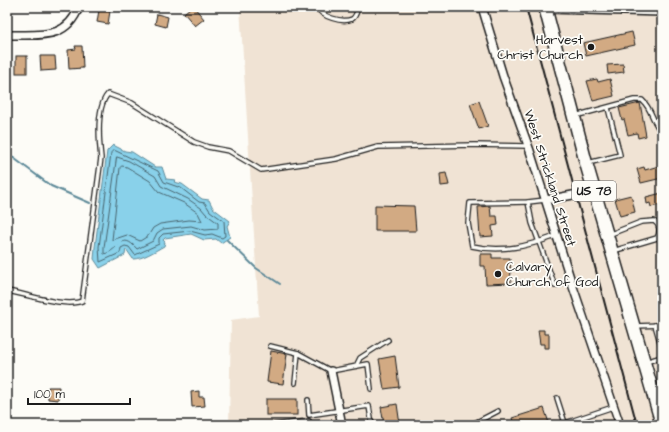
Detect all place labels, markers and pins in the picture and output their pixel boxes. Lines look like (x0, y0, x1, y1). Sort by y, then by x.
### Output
place label: Harvest Christ Church (497, 31, 584, 64)
marker: Harvest Christ Church (586, 42, 596, 52)
place label: Calvary Church of God (506, 258, 599, 291)
marker: Calvary Church of God (493, 269, 503, 279)

